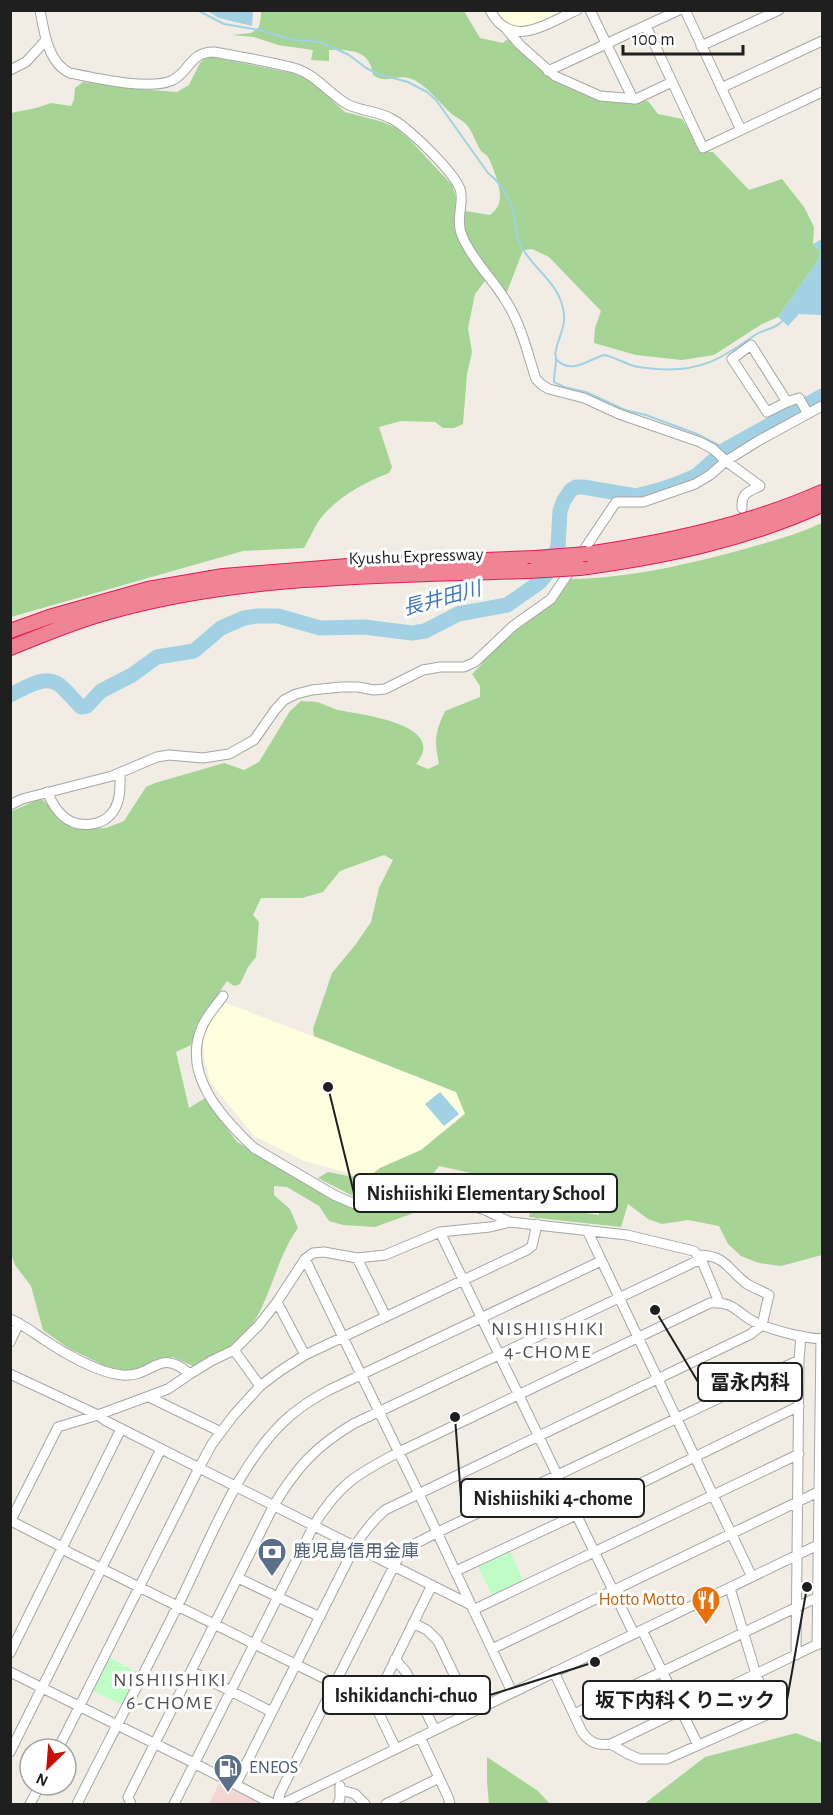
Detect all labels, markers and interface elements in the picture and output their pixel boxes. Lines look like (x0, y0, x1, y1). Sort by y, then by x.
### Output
scale bar (623, 18, 743, 56)
text: 100 m (632, 31, 675, 49)
street label: Kyushu Expressway (348, 546, 484, 568)
water label: 長井田川 (401, 578, 485, 619)
callout: Nishiishiki Elementary School (354, 1174, 617, 1212)
text: Nishiishiki Elementary School (366, 1184, 606, 1204)
district label: NISHIISHIKI 4-CHOME (491, 1319, 605, 1362)
callout: 冨永内科 (698, 1363, 802, 1401)
text: 冨永内科 (710, 1372, 790, 1393)
callout: Nishiishiki 4-chome (461, 1479, 644, 1517)
text: Nishiishiki 4-chome (473, 1489, 633, 1509)
bank icon: 鹿児島信用金庫 (256, 1536, 288, 1578)
place label: 鹿児島信用金庫 (293, 1541, 419, 1561)
restaurant icon: Hotto Motto (690, 1584, 722, 1626)
place label: Hotto Motto (598, 1591, 685, 1609)
district label: NISHIISHIKI 6-CHOME (113, 1670, 227, 1713)
callout: Ishikidanchi-chuo (323, 1676, 490, 1714)
callout: 坂下内科くりニック (583, 1681, 787, 1719)
text: Ishikidanchi-chuo (334, 1686, 478, 1706)
text: 坂下内科くりニック (595, 1690, 775, 1711)
north arrow (18, 1737, 78, 1797)
fuel station icon: ENEOS (212, 1752, 244, 1794)
place label: ENEOS (249, 1759, 298, 1777)
text: N (34, 1770, 51, 1789)

